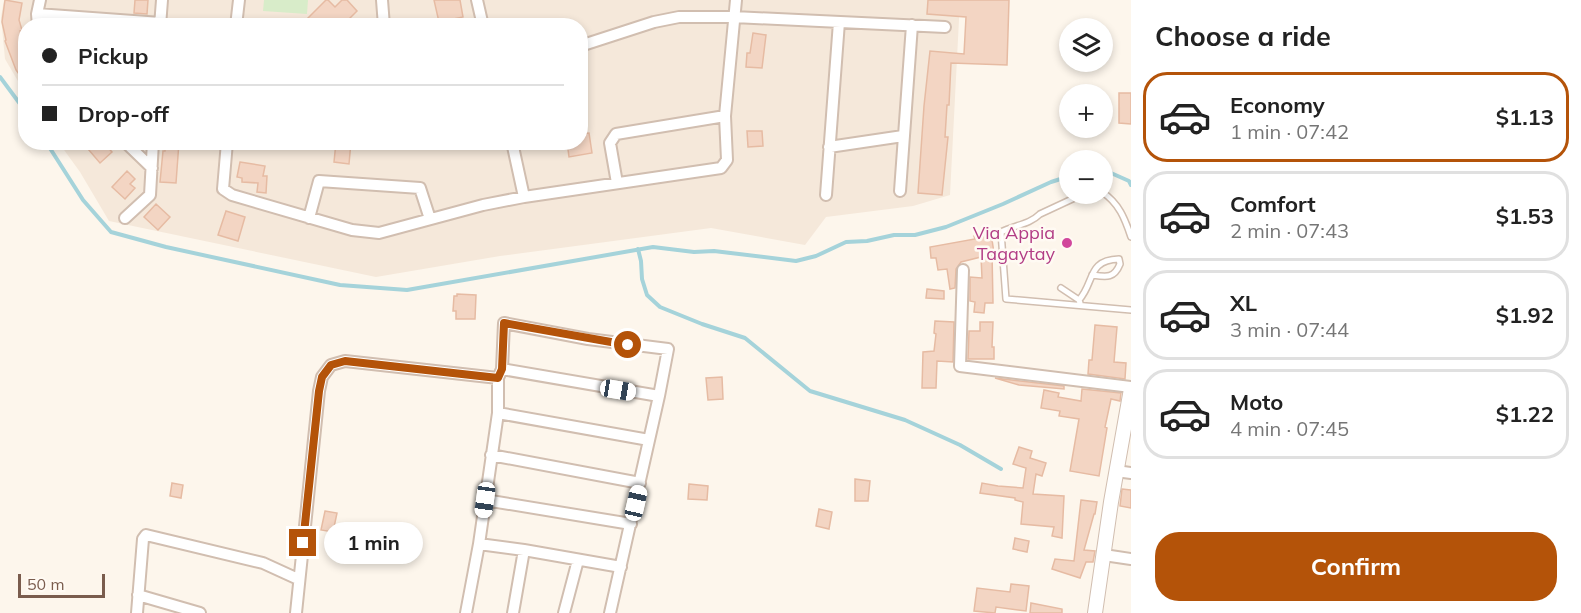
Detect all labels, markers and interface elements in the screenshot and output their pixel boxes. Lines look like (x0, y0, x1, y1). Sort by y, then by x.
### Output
map controls (1059, 18, 1113, 204)
button: layers (1059, 18, 1113, 72)
text: Choose a ride (1155, 19, 1331, 53)
text: Pickup (78, 42, 148, 70)
button: + (1059, 84, 1113, 138)
icon: car (1158, 90, 1212, 144)
text: Economy (1230, 91, 1325, 119)
text: Drop-off (78, 100, 169, 128)
text: $1.13 (1496, 103, 1554, 131)
text: 1 min · 07:42 (1230, 119, 1349, 144)
button: − (1059, 150, 1113, 204)
icon: car (1158, 189, 1212, 243)
text: Comfort (1230, 190, 1316, 218)
text: $1.53 (1496, 202, 1554, 230)
text: 2 min · 07:43 (1230, 218, 1349, 243)
place label: Via Appia Tagaytay (973, 221, 1055, 265)
marker: Via Appia Tagaytay (1060, 236, 1074, 250)
icon: car (1158, 288, 1212, 342)
text: XL (1230, 289, 1257, 317)
text: $1.92 (1496, 301, 1554, 329)
text: 3 min · 07:44 (1230, 317, 1349, 342)
route start (614, 331, 641, 358)
car (599, 378, 637, 402)
icon: car (1158, 387, 1212, 441)
text: Moto (1230, 388, 1283, 416)
text: $1.22 (1496, 400, 1554, 428)
text: 4 min · 07:45 (1230, 416, 1349, 441)
car (474, 481, 496, 519)
car (623, 483, 649, 523)
callout: 1 min (324, 522, 423, 564)
route end (289, 529, 316, 556)
text: 1 min (347, 530, 400, 555)
button: Confirm (1155, 532, 1557, 601)
scale bar (18, 571, 105, 598)
text: 50 m (27, 574, 64, 594)

